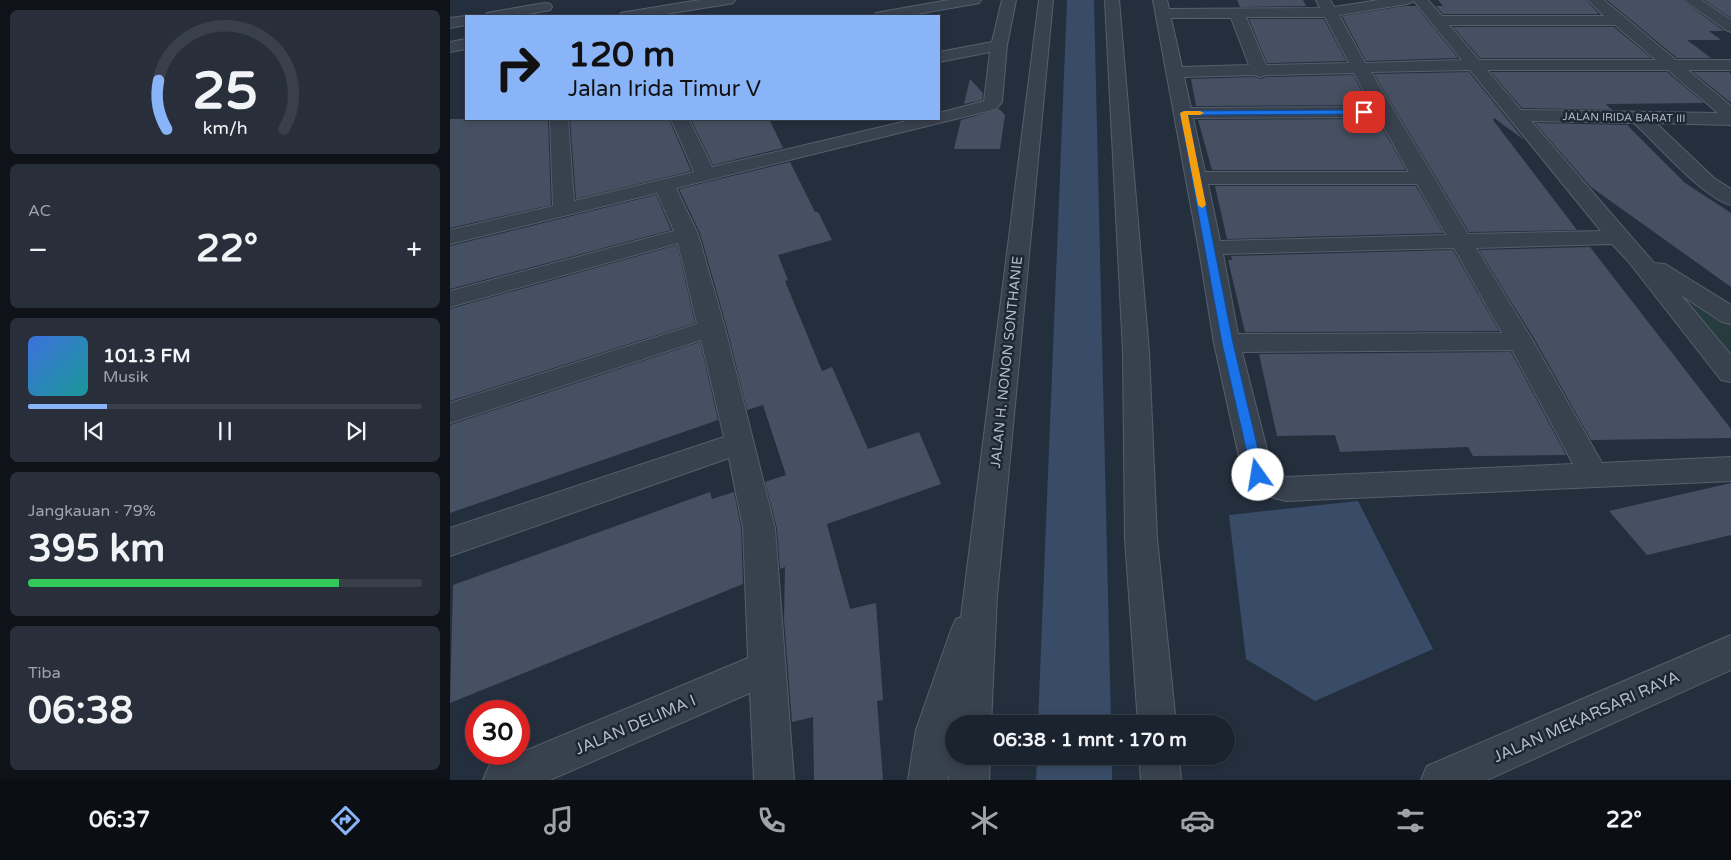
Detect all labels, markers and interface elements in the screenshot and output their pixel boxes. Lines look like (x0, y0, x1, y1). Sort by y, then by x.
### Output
text: 120 m (568, 34, 675, 76)
icon: right (485, 35, 550, 100)
text: 25 (192, 60, 258, 123)
text: Jalan Irida Timur V (568, 76, 761, 102)
pin (1343, 91, 1385, 133)
icon: arrive (1350, 98, 1378, 126)
street label: JALAN IRIDA BARAT III (1563, 110, 1685, 125)
text: km/h (203, 118, 247, 139)
text: AC (28, 201, 51, 221)
text: 22° (196, 226, 258, 272)
text: − (28, 233, 48, 267)
text: + (406, 233, 422, 267)
street label: JALAN H. NONON SONTHANIE (987, 255, 1026, 469)
text: 101.3 FM (103, 345, 191, 367)
text: Musik (103, 367, 148, 387)
icon: previous (80, 417, 108, 445)
icon: pause (211, 417, 239, 445)
icon: next (342, 417, 370, 445)
position arrow (1231, 448, 1283, 500)
text: Jangkauan · 79% (28, 501, 156, 521)
text: 395 km (28, 526, 165, 572)
text: Tiba (28, 663, 61, 683)
street label: JALAN MEKARSARI RAYA (1490, 667, 1683, 767)
text: 06:38 (28, 688, 133, 734)
street label: JALAN DELIMA I (572, 690, 699, 759)
speed limit sign: 30 (465, 700, 530, 765)
text: 06:38 · 1 mnt · 170 m (993, 729, 1187, 751)
icon: directions (328, 803, 363, 838)
icon: music (541, 803, 576, 838)
icon: phone (754, 803, 789, 838)
icon: climate (967, 803, 1002, 838)
icon: car (1180, 803, 1215, 838)
icon: filters (1393, 803, 1428, 838)
text: 06:37 (89, 807, 150, 833)
text: 22° (1606, 807, 1642, 833)

